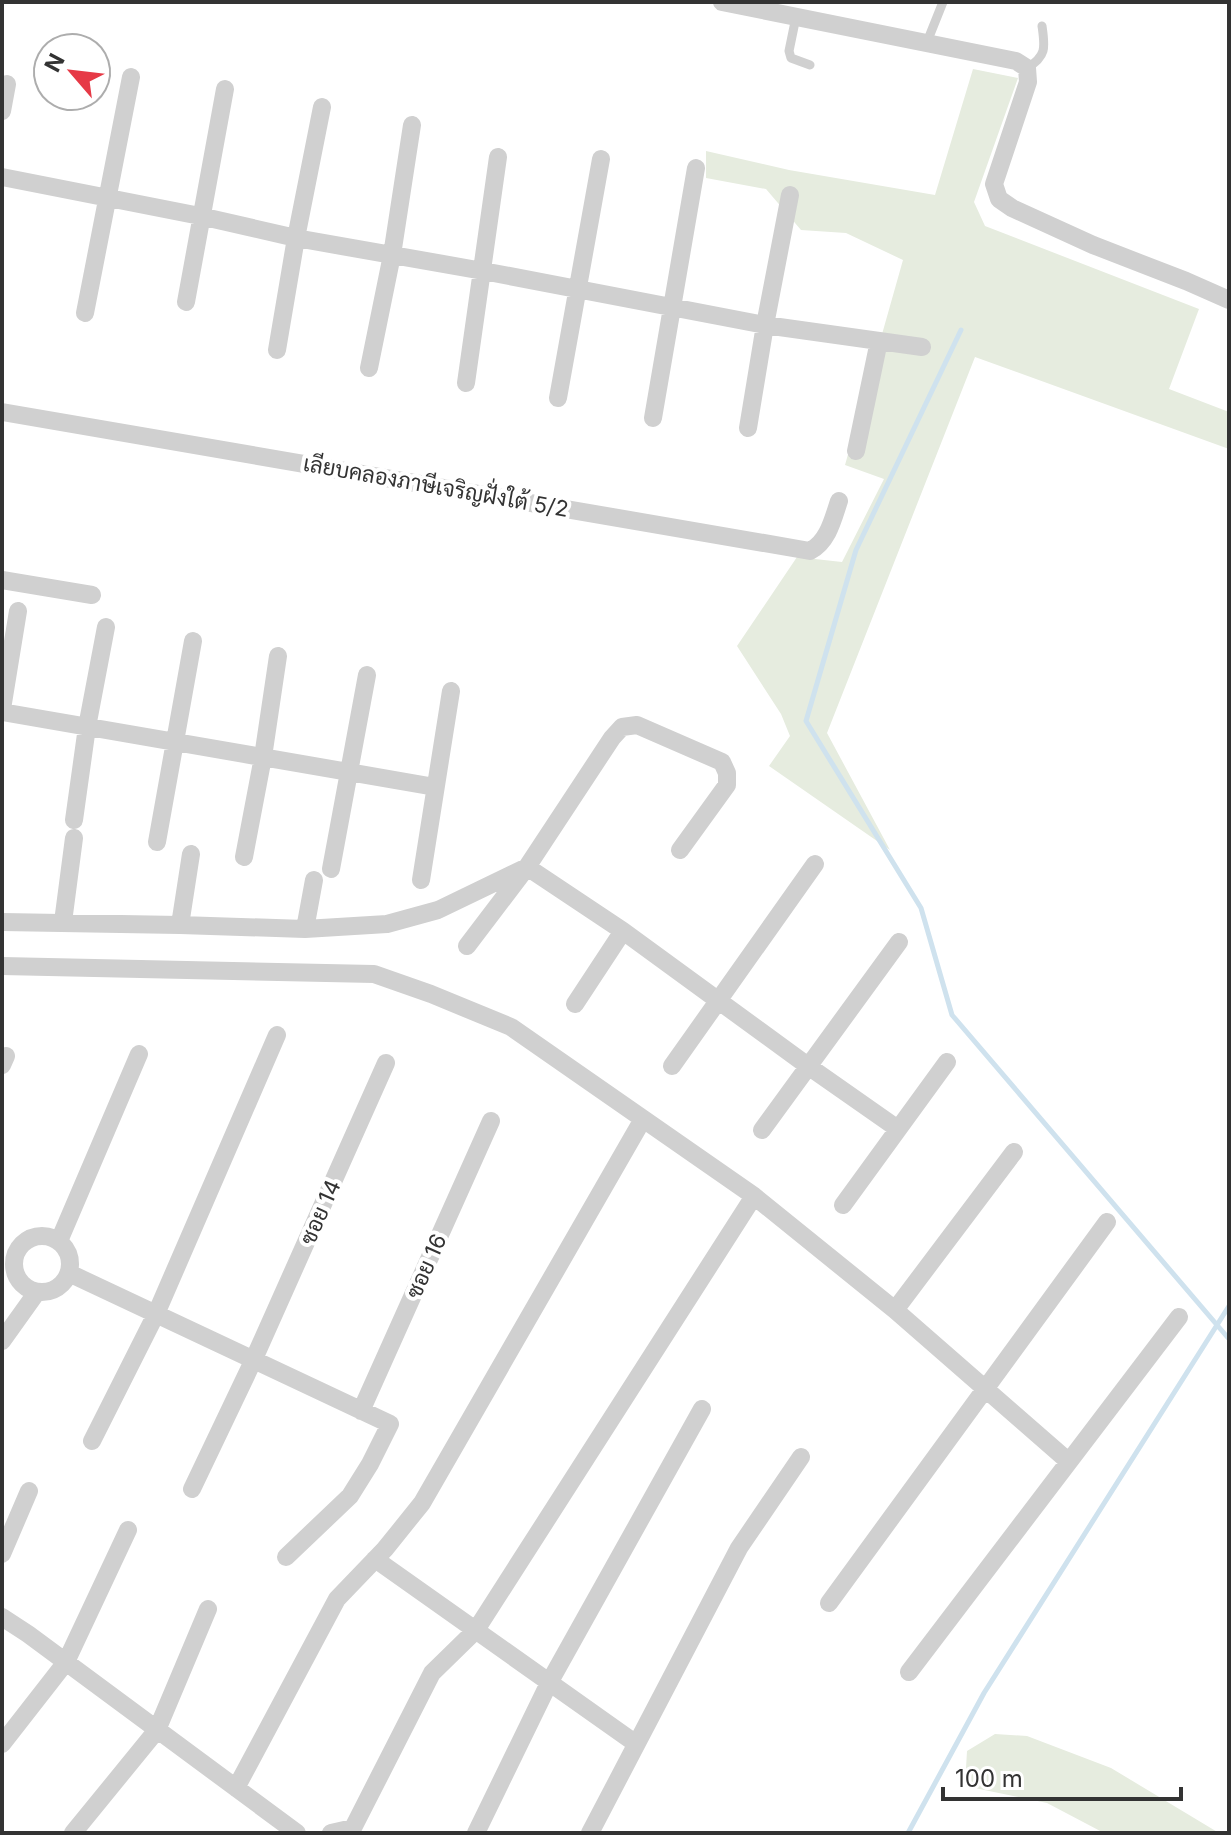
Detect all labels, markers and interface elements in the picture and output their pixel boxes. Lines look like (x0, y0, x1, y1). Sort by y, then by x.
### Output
north arrow (32, 32, 112, 112)
text: N (39, 49, 70, 76)
street label: เลียบคลองภาษีเจริญฝั่งใต้ 5/2 (301, 445, 571, 523)
street label: ซอย 14 (294, 1175, 346, 1249)
street label: ซอย 16 (400, 1230, 452, 1302)
scale bar (943, 1751, 1181, 1801)
text: 100 m (955, 1764, 1023, 1793)

